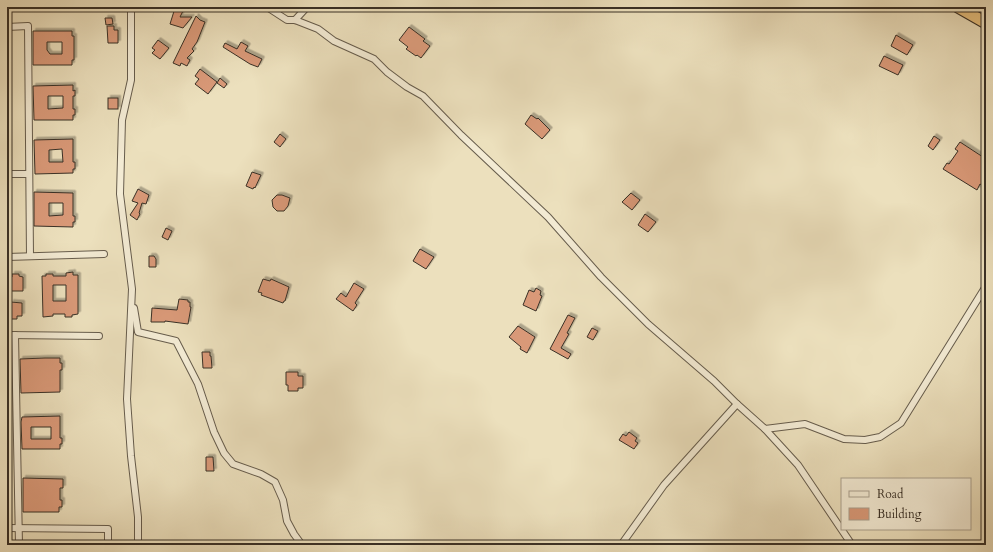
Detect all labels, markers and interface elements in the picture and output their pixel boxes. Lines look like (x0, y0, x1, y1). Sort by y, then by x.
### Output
legend (841, 478, 971, 530)
text: Road (877, 486, 904, 502)
text: Building (877, 506, 922, 522)

